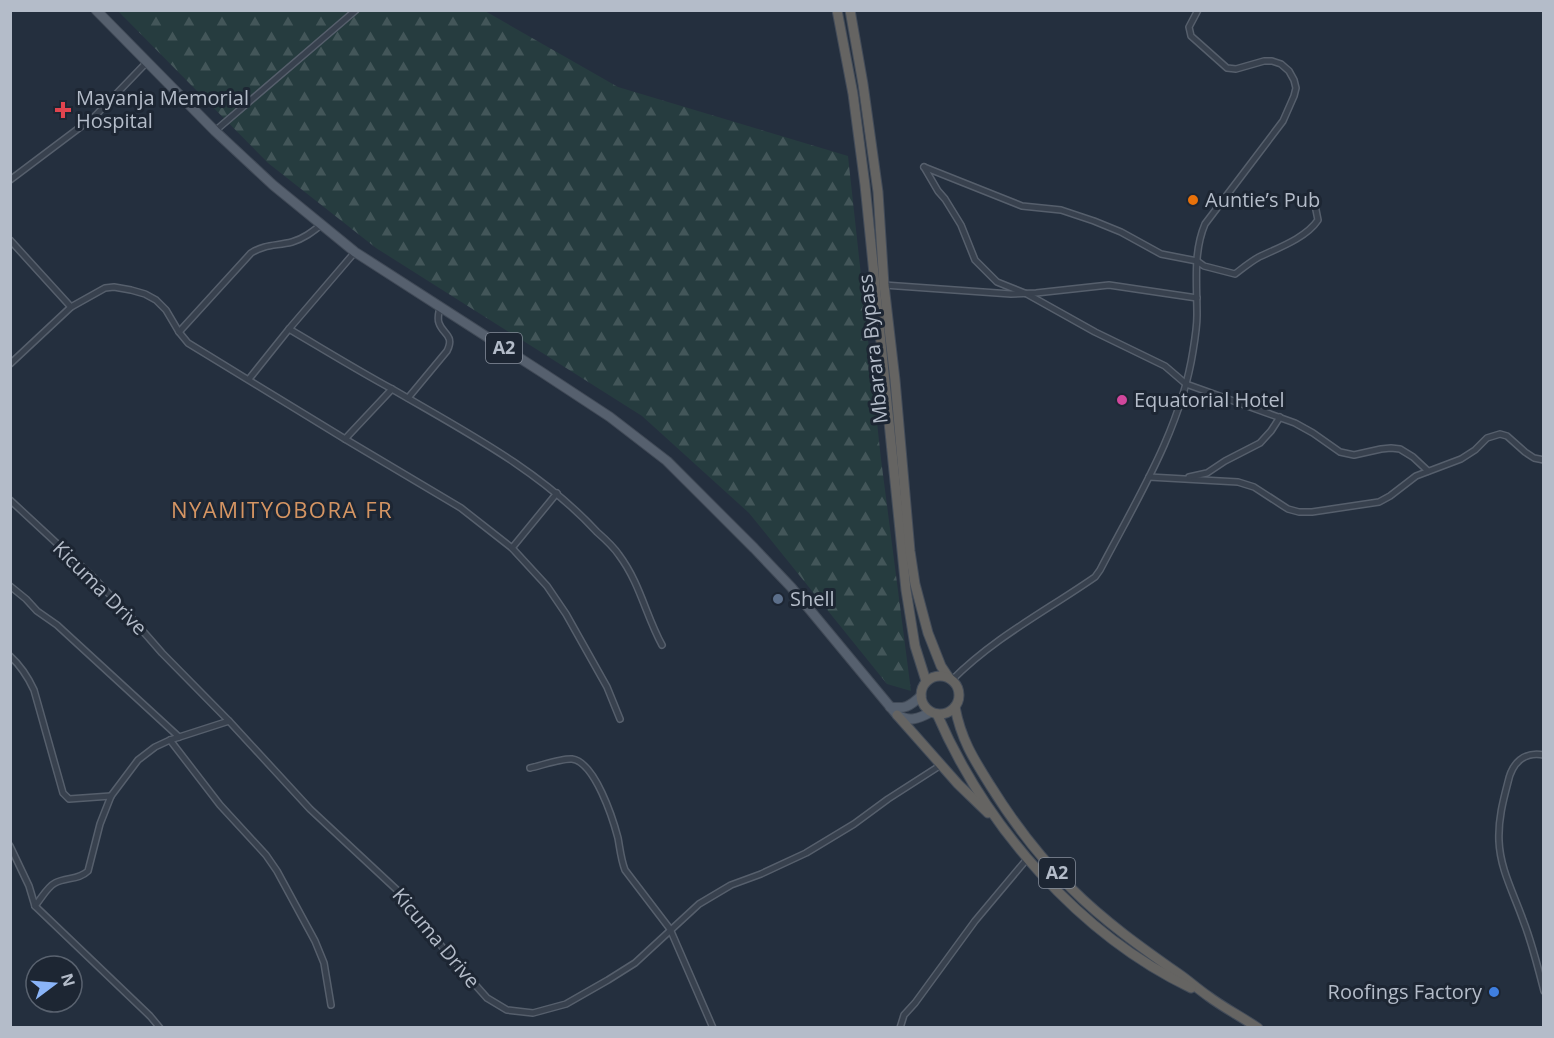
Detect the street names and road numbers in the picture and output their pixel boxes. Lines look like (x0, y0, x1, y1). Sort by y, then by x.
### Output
street label: Mbarara Bypass (851, 273, 894, 425)
road number: A2 (486, 333, 522, 363)
street label: Kicuma Drive (47, 535, 153, 641)
road number: A2 (1039, 858, 1075, 888)
street label: Kicuma Drive (387, 882, 486, 993)

